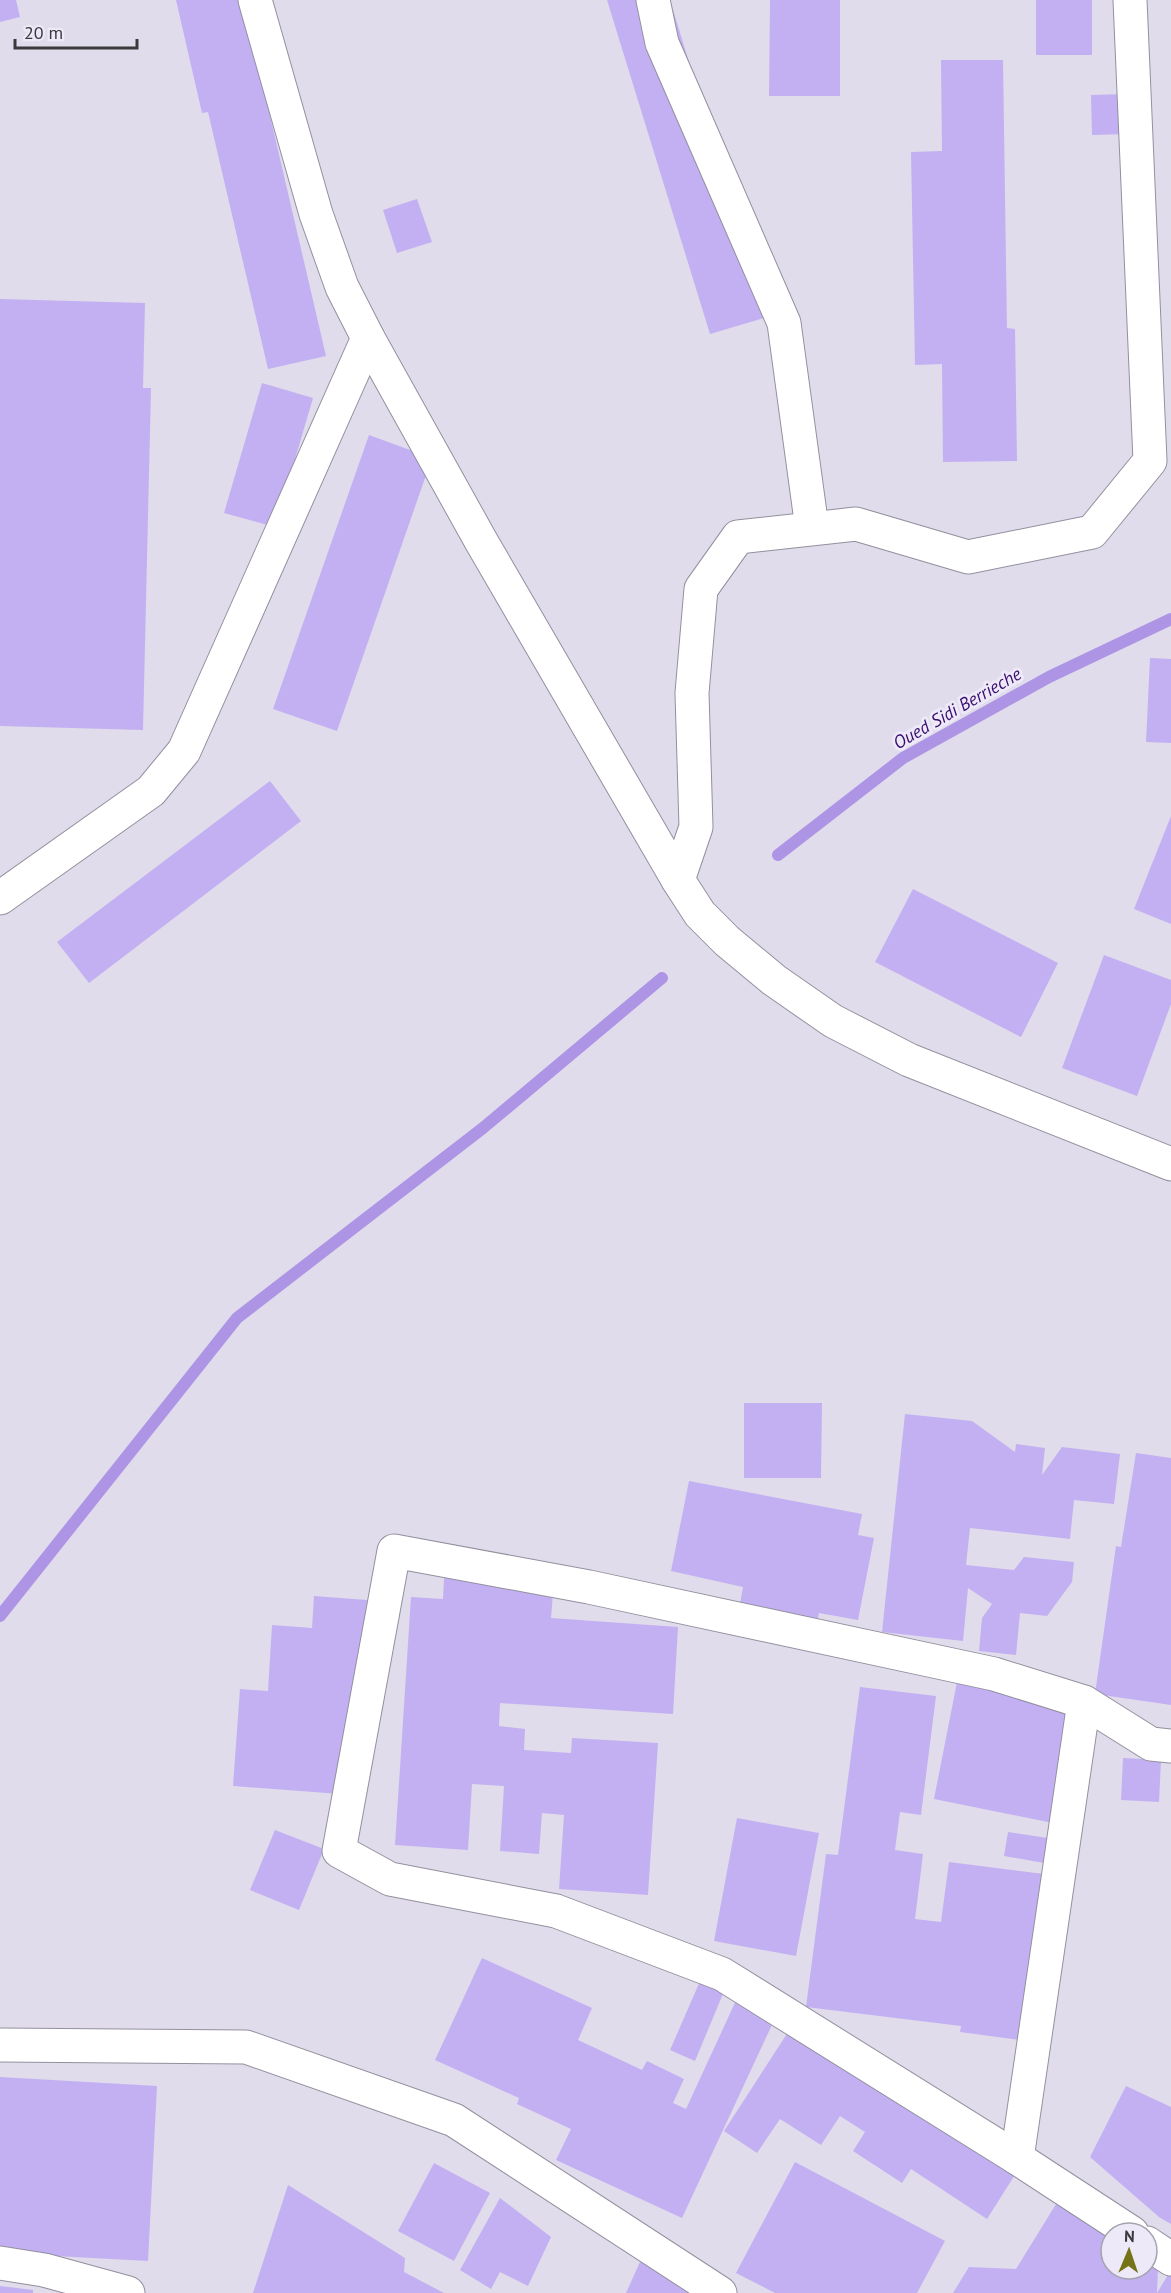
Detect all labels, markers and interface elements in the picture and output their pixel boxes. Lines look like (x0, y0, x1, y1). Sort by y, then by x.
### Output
scale bar (15, 12, 136, 50)
text: 20 m (24, 21, 63, 44)
water label: Oued Sidi Berrieche (889, 662, 1026, 754)
north arrow (1099, 2221, 1159, 2281)
text: N (1124, 2226, 1135, 2246)

